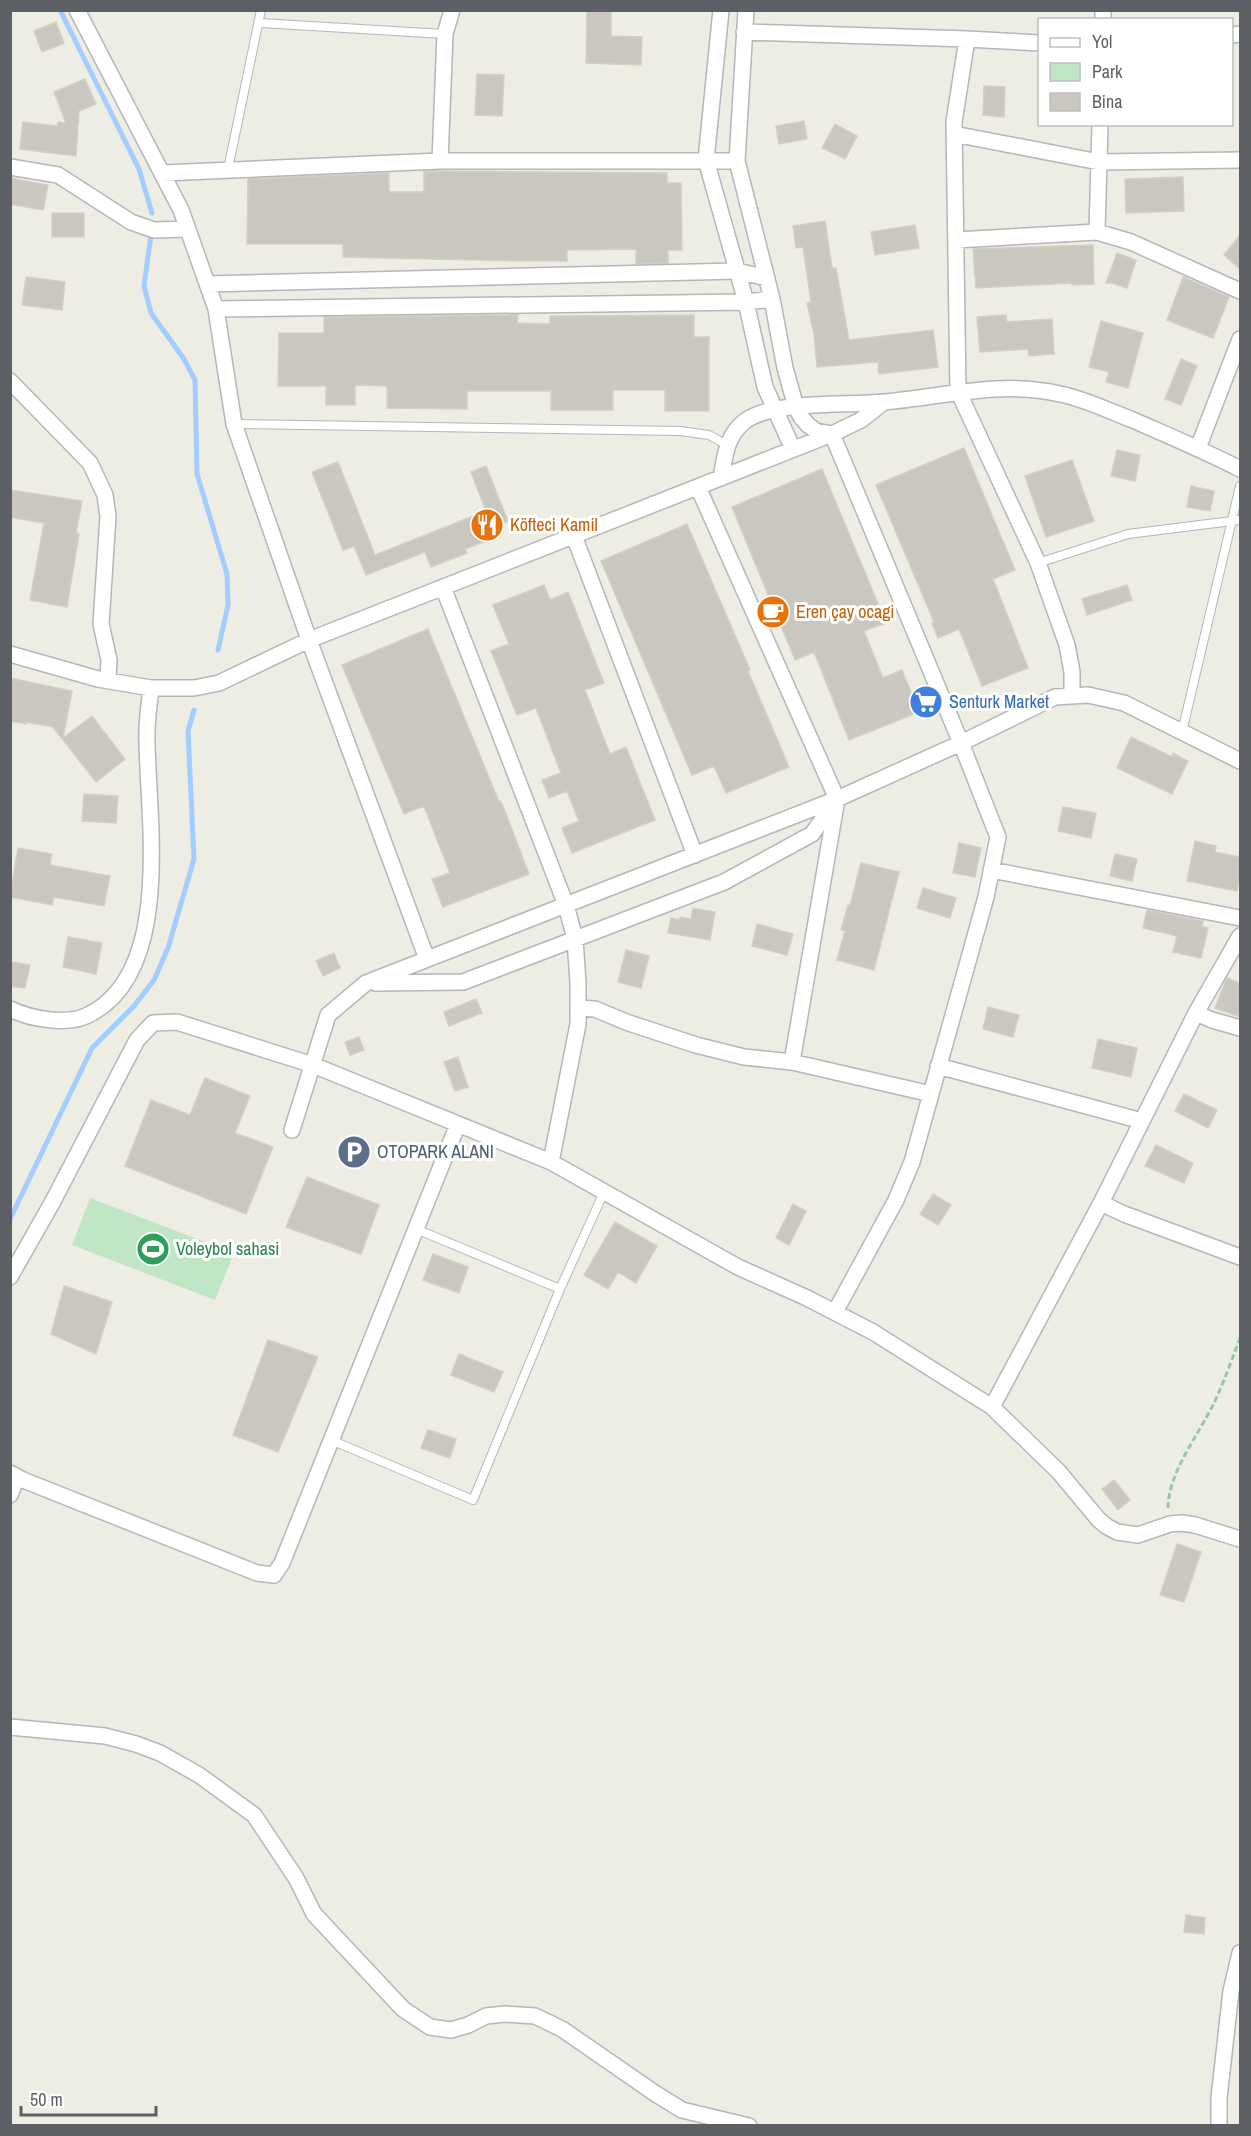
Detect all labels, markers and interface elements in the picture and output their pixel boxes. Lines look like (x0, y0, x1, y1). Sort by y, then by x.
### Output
legend (1038, 18, 1233, 126)
text: Yol (1092, 29, 1112, 54)
text: Park (1092, 59, 1123, 84)
text: Bina (1092, 89, 1122, 114)
restaurant icon: Köfteci Kamil (469, 507, 505, 543)
place label: Köfteci Kamil (510, 512, 598, 537)
cafe icon: Eren çay ocagi (755, 594, 791, 630)
place label: Eren çay ocagi (796, 599, 894, 624)
supermarket icon: Senturk Market (908, 684, 944, 720)
place label: Senturk Market (949, 689, 1049, 714)
parking icon: OTOPARK ALANI (336, 1134, 372, 1170)
place label: OTOPARK ALANI (377, 1139, 494, 1164)
sports icon: Voleybol sahasi (135, 1231, 171, 1267)
place label: Voleybol sahasi (176, 1236, 279, 1261)
scale bar (21, 2079, 156, 2117)
text: 50 m (30, 2087, 63, 2112)

